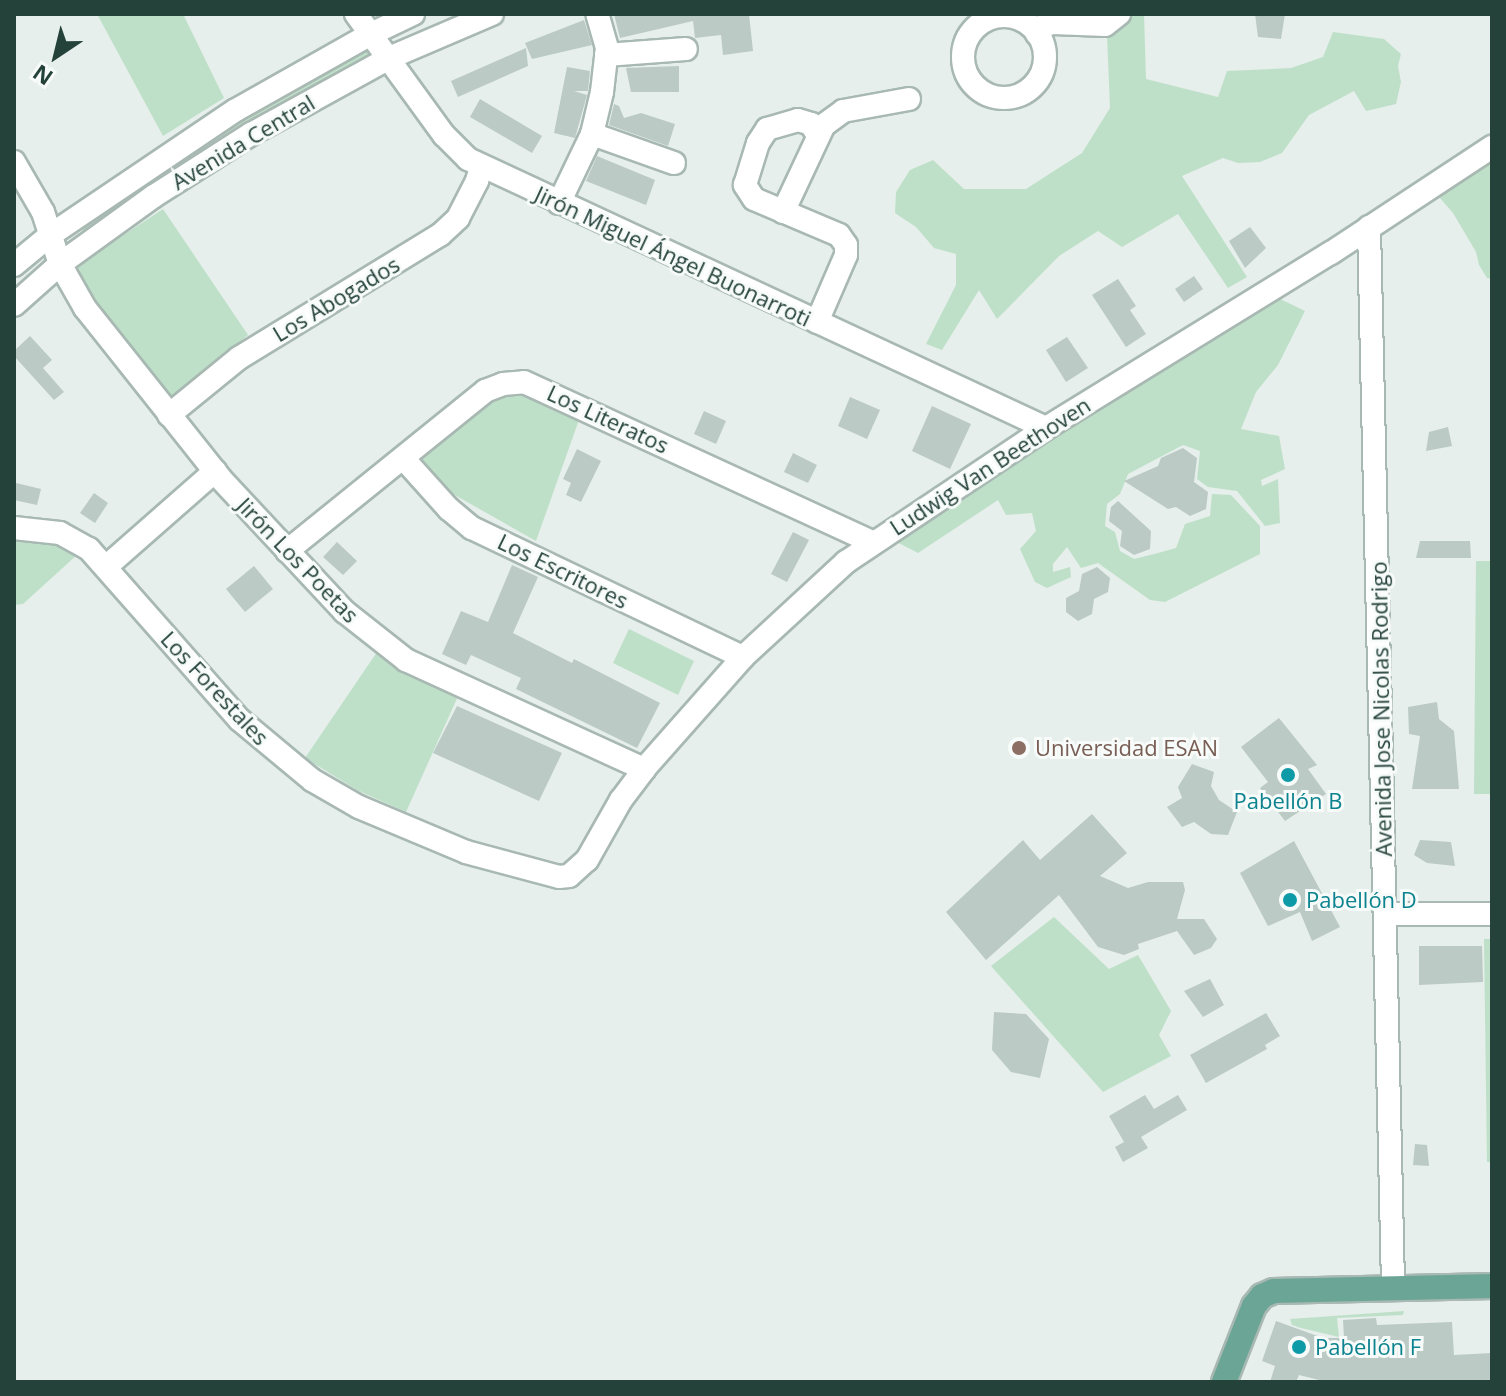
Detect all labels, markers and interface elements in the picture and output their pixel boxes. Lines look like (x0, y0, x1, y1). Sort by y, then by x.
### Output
north arrow (16, 16, 96, 96)
text: N (26, 58, 58, 93)
street label: Avenida Central (167, 89, 319, 195)
street label: Jirón Miguel Ángel Buonarroti (531, 180, 815, 332)
street label: Los Abogados (268, 251, 404, 347)
street label: Los Literatos (543, 379, 673, 459)
street label: Ludwig Van Beethoven (885, 391, 1095, 541)
street label: Jirón Los Poetas (232, 492, 364, 628)
street label: Los Escritores (494, 528, 632, 614)
street label: Avenida Jose Nicolas Rodrigo (1365, 561, 1397, 857)
street label: Los Forestales (156, 626, 274, 750)
place label: Universidad ESAN (1035, 735, 1218, 761)
marker: Universidad ESAN (1010, 739, 1028, 757)
marker: Pabellón B (1279, 766, 1297, 784)
place label: Pabellón B (1233, 788, 1343, 814)
place label: Pabellón D (1306, 887, 1417, 913)
marker: Pabellón D (1281, 891, 1299, 909)
place label: Pabellón F (1315, 1334, 1421, 1360)
marker: Pabellón F (1290, 1338, 1308, 1356)

